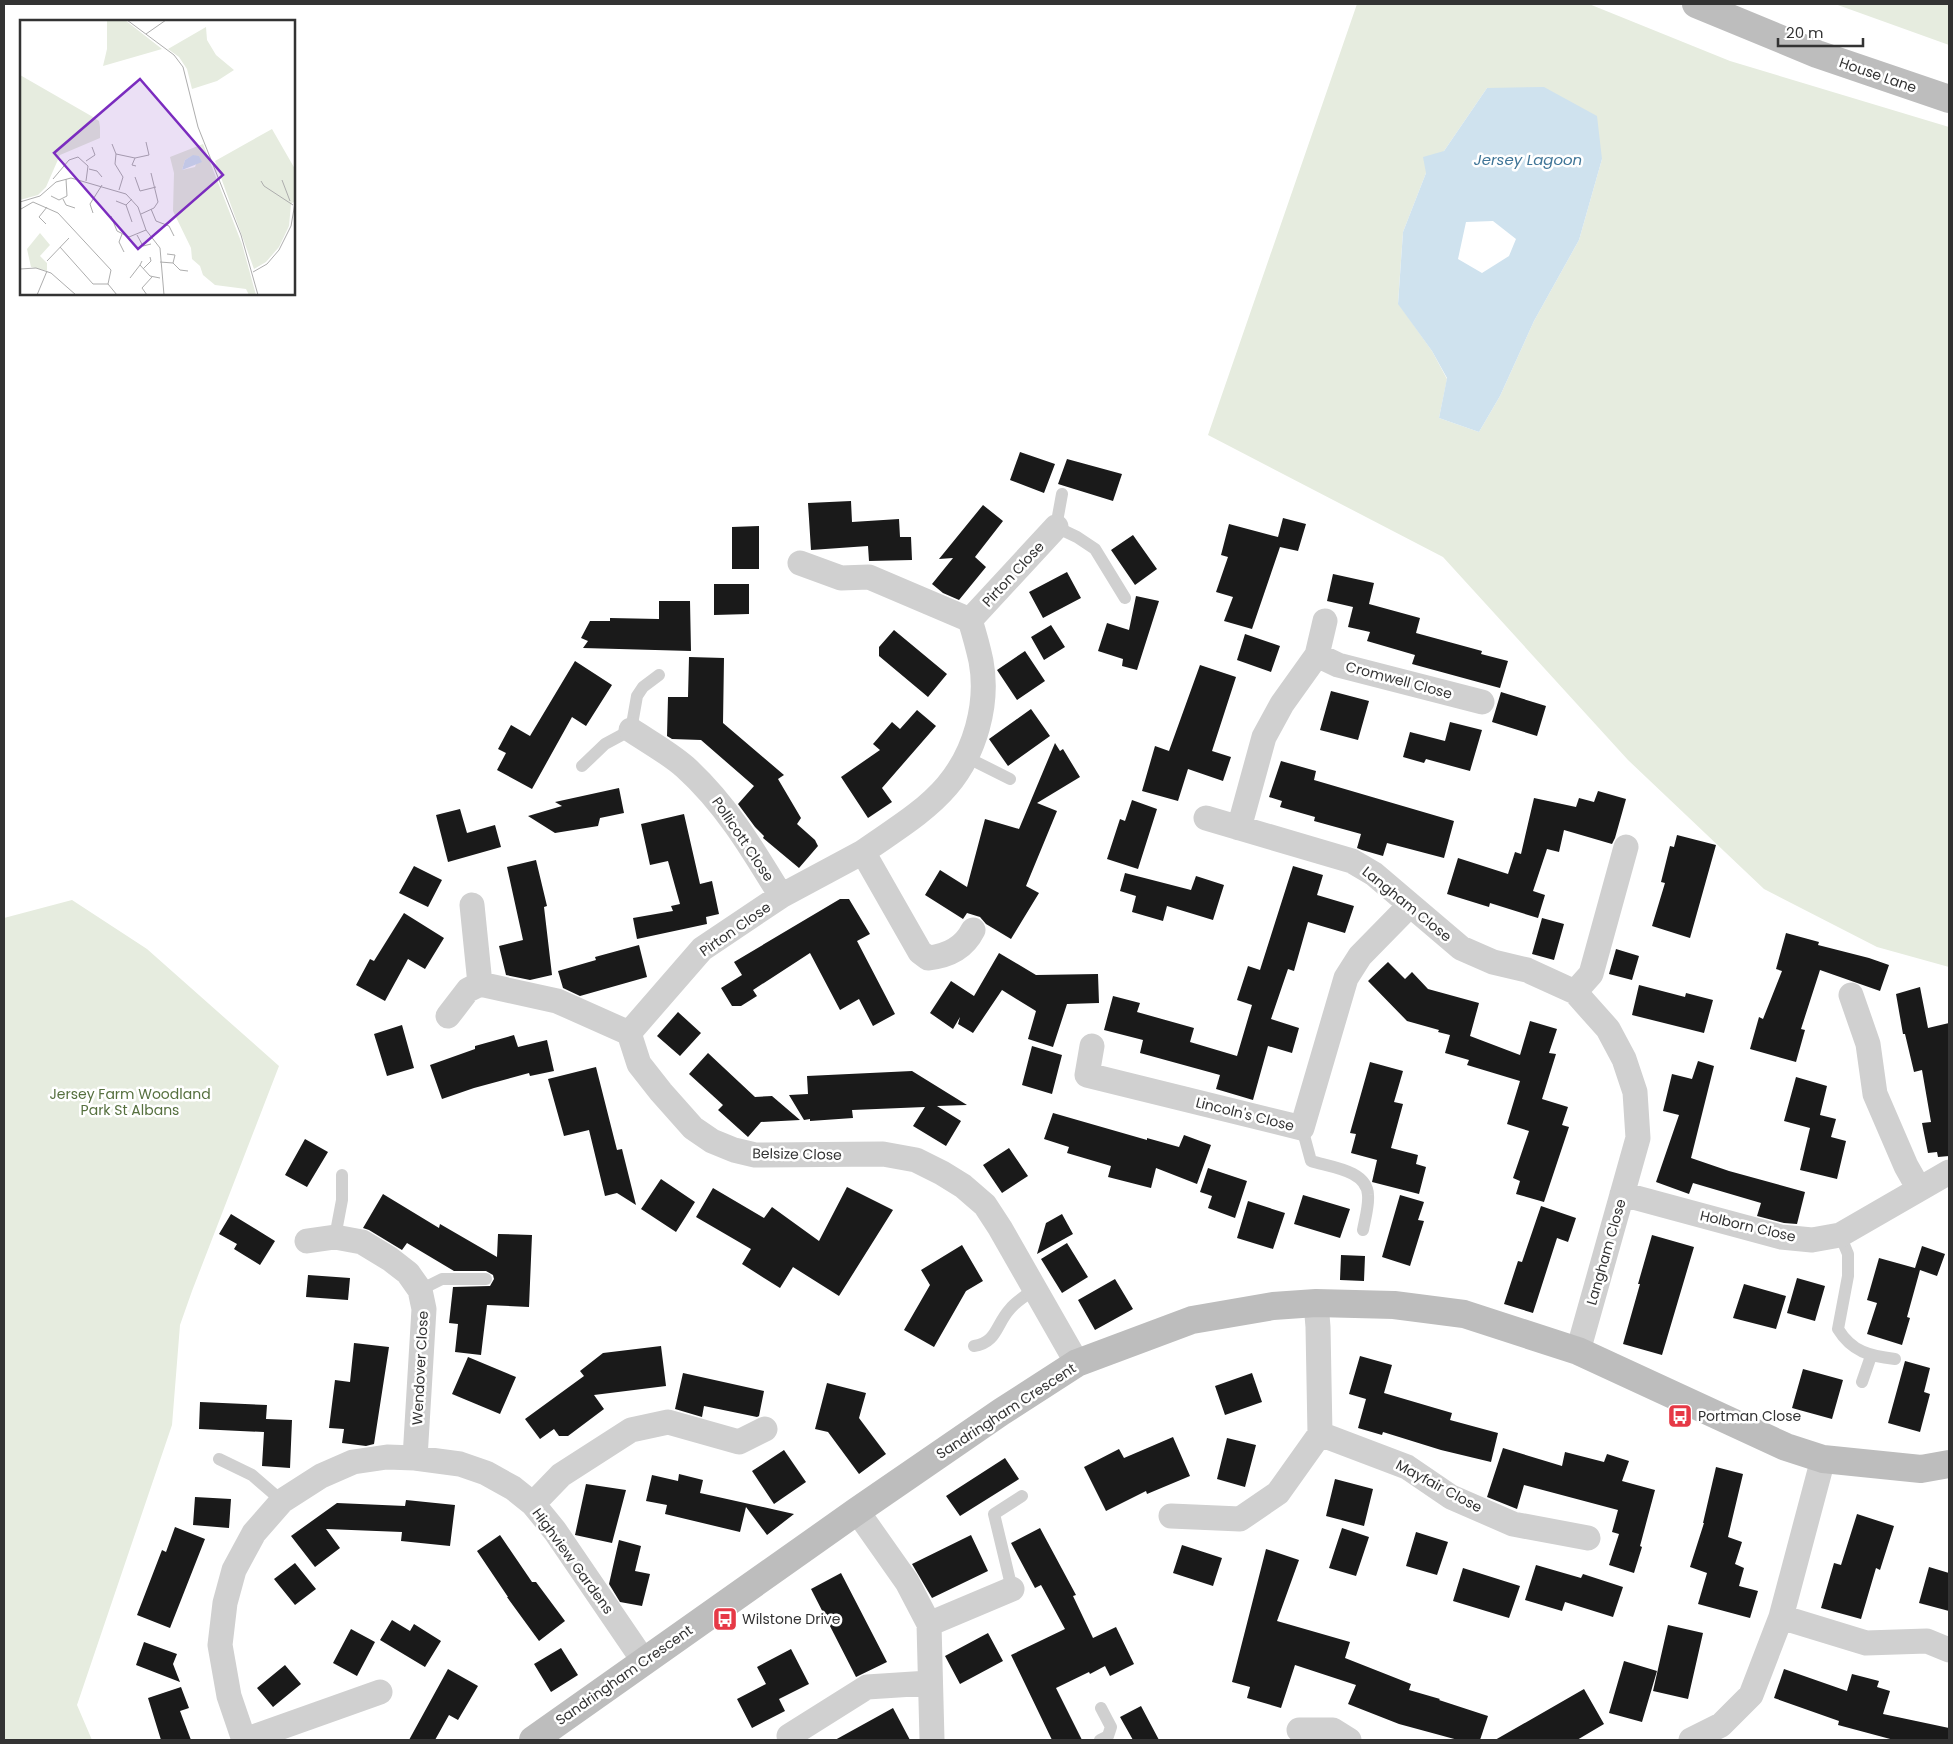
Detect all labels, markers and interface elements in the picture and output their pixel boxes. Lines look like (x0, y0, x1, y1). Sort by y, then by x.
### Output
scale bar (1778, 15, 1863, 47)
inset map (20, 20, 295, 295)
text: 20 m (1786, 22, 1824, 43)
street label: House Lane (1837, 52, 1920, 98)
water label: Jersey Lagoon (1474, 149, 1582, 170)
street label: Pirton Close (977, 537, 1049, 611)
street label: Cromwell Close (1344, 656, 1455, 704)
street label: Pollicott Close (707, 793, 779, 885)
street label: Langham Close (1358, 862, 1456, 946)
street label: Pirton Close (695, 897, 775, 961)
park label: Jersey Farm Woodland Park St Albans (49, 1084, 211, 1120)
street label: Lincoln's Close (1194, 1092, 1297, 1136)
street label: Belsize Close (752, 1143, 842, 1165)
street label: Langham Close (1581, 1196, 1631, 1307)
street label: Holborn Close (1698, 1205, 1798, 1247)
street label: Wendover Close (407, 1310, 433, 1426)
street label: Sandringham Crescent (932, 1358, 1080, 1464)
bus stop icon: Portman Close (1667, 1403, 1693, 1429)
place label: Portman Close (1698, 1406, 1801, 1426)
street label: Mayfair Close (1392, 1455, 1486, 1517)
street label: Highview Gardens (528, 1504, 618, 1618)
bus stop icon: Wilstone Drive (712, 1606, 738, 1632)
place label: Wilstone Drive (742, 1609, 841, 1629)
street label: Sandringham Crescent (551, 1620, 697, 1730)

